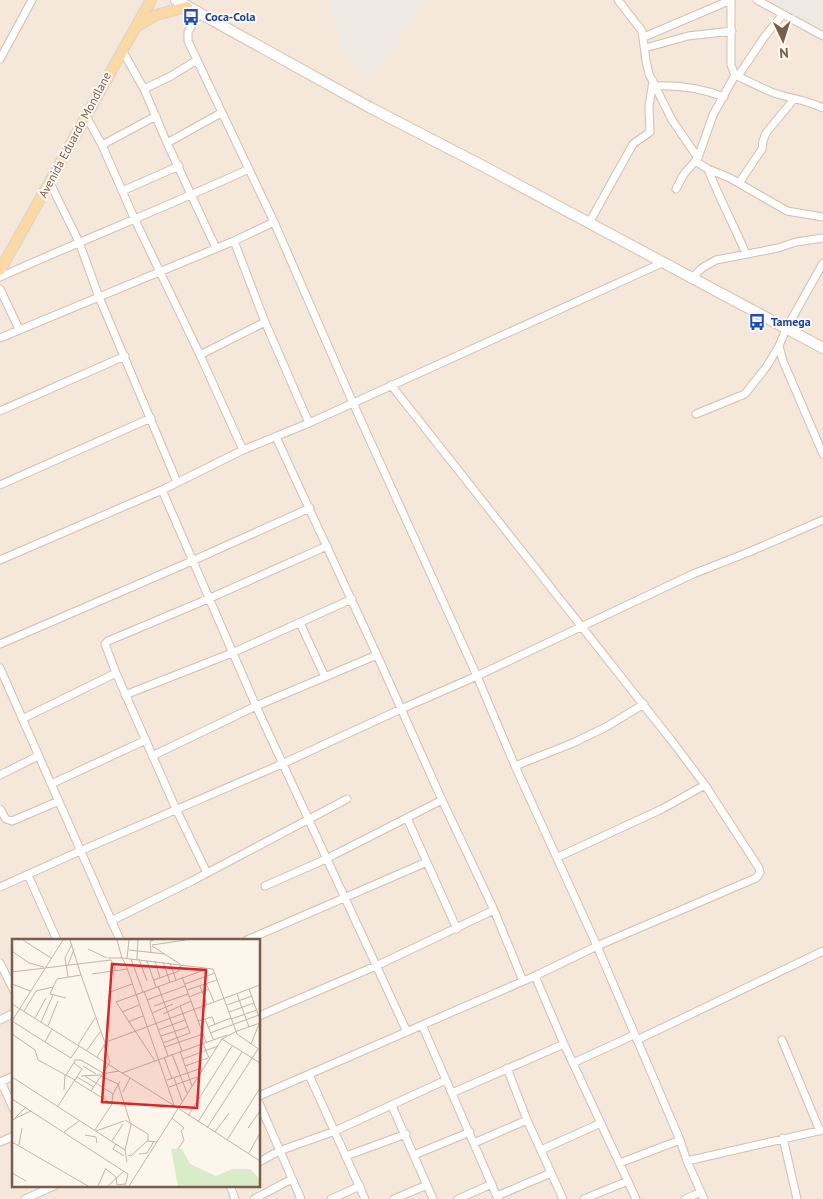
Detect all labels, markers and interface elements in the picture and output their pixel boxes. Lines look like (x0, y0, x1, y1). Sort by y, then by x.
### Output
bus stop icon: Coca-Cola (181, 7, 201, 27)
place label: Coca-Cola (205, 9, 255, 24)
north arrow (758, 15, 808, 65)
text: N (779, 44, 789, 62)
street label: Avenida Eduardo Mondlane (35, 69, 114, 200)
bus stop icon: Tamega (747, 312, 767, 332)
place label: Tamega (771, 314, 811, 329)
inset map (12, 939, 260, 1186)

